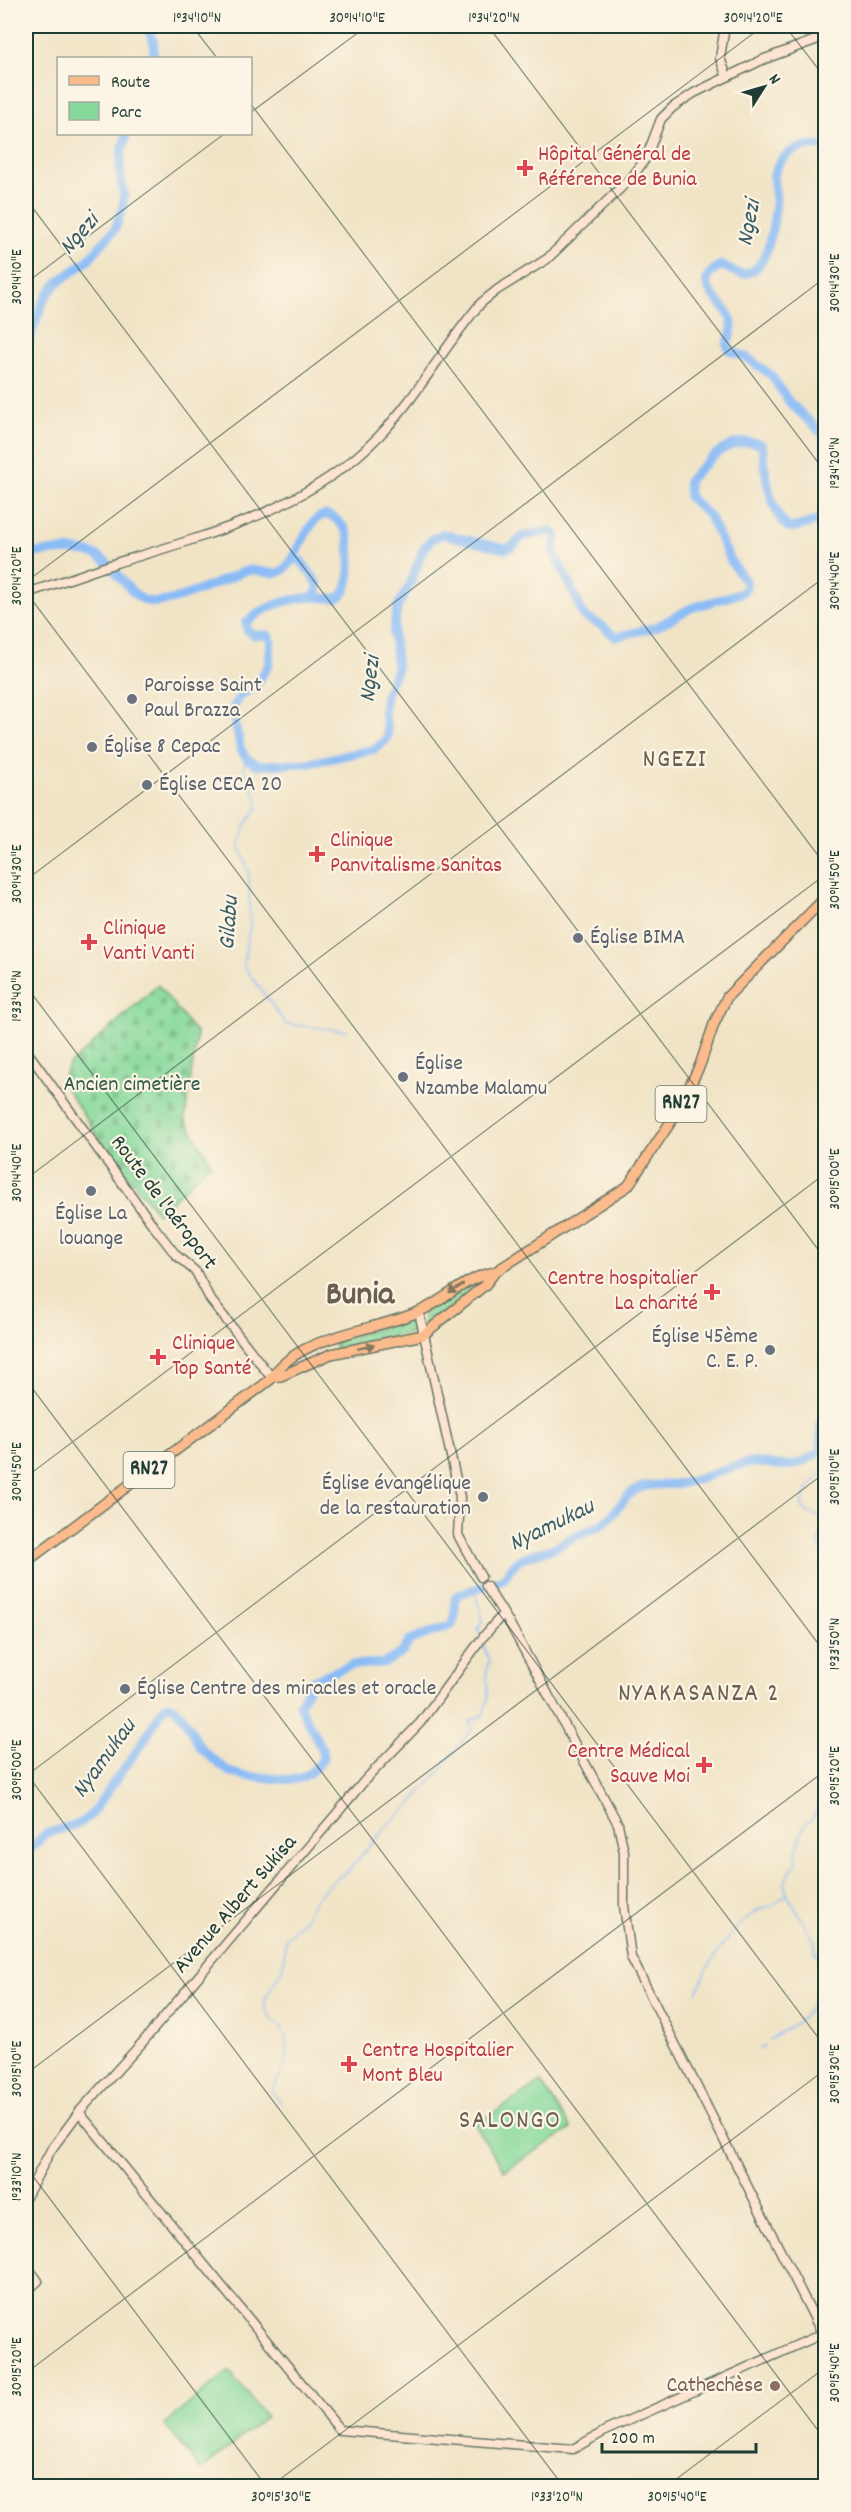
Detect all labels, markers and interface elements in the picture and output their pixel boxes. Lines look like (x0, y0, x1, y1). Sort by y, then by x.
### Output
text: 1°34'10"N (173, 8, 221, 30)
text: 30°14'10"E (329, 8, 385, 30)
text: 1°34'20"N (468, 8, 520, 30)
text: 30°14'20"E (724, 8, 783, 30)
legend (57, 57, 252, 135)
north arrow (734, 57, 794, 117)
text: N (762, 69, 786, 90)
text: Route (111, 71, 150, 96)
text: Parc (111, 101, 142, 126)
place label: Hôpital Général de Référence de Bunia (538, 140, 697, 196)
marker: Hôpital Général de Référence de Bunia (516, 159, 534, 177)
water label: Ngezi (729, 193, 772, 249)
water label: Ngezi (52, 204, 110, 264)
text: 30°14'10"E (7, 249, 29, 305)
text: 30°14'30"E (825, 253, 847, 313)
text: 1°34'20"N (825, 437, 847, 489)
text: 30°14'20"E (7, 546, 29, 606)
text: 30°14'40"E (825, 551, 847, 610)
water label: Ngezi (351, 650, 391, 704)
place label: Paroisse Saint Paul Brazza (144, 671, 262, 727)
marker: Paroisse Saint Paul Brazza (125, 692, 139, 706)
place label: Église 8 Cepac (104, 732, 221, 763)
marker: Église 8 Cepac (85, 740, 99, 754)
district label: NGEZI (643, 742, 707, 779)
place label: Église CECA 20 (159, 770, 282, 801)
marker: Église CECA 20 (140, 778, 154, 792)
place label: Clinique Panvitalisme Sanitas (330, 826, 502, 882)
text: 30°14'30"E (7, 844, 29, 904)
marker: Clinique Panvitalisme Sanitas (308, 845, 326, 863)
text: 30°14'50"E (825, 850, 847, 910)
water label: Gilabu (211, 893, 249, 951)
place label: Clinique Vanti Vanti (103, 914, 194, 970)
place label: Église BIMA (590, 923, 685, 954)
marker: Église BIMA (571, 931, 585, 945)
marker: Clinique Vanti Vanti (80, 933, 98, 951)
text: 1°33'40"N (7, 970, 29, 1022)
place label: Église Nzambe Malamu (415, 1049, 547, 1105)
park label: Ancien cimetière (63, 1070, 201, 1101)
marker: Église Nzambe Malamu (396, 1070, 410, 1084)
road number: RN27 (656, 1086, 706, 1122)
street label: Route de l'aéroport (102, 1129, 224, 1277)
text: 30°14'40"E (7, 1143, 29, 1202)
text: 30°15'00"E (825, 1148, 847, 1210)
marker: Église La louange (84, 1184, 98, 1198)
place label: Église La louange (55, 1199, 128, 1255)
place label: Centre hospitalier La charité (547, 1264, 699, 1320)
district label: Bunia (326, 1272, 395, 1321)
marker: Centre hospitalier La charité (703, 1283, 721, 1301)
one-way arrow (448, 1284, 464, 1295)
place label: Église 45ème C. E. P. (652, 1322, 758, 1378)
place label: Clinique Top Santé (172, 1329, 252, 1385)
one-way arrow (357, 1342, 376, 1351)
marker: Église 45ème C. E. P. (763, 1343, 777, 1357)
marker: Clinique Top Santé (149, 1348, 167, 1366)
text: 30°14'50"E (7, 1442, 29, 1502)
text: 30°15'10"E (825, 1449, 847, 1505)
road number: RN27 (124, 1452, 174, 1488)
place label: Église évangélique de la restauration (320, 1469, 471, 1525)
marker: Église évangélique de la restauration (476, 1490, 490, 1504)
water label: Nyamukau (504, 1490, 602, 1561)
text: 1°33'50"N (825, 1618, 847, 1670)
place label: Église Centre des miracles et oracle (137, 1674, 436, 1705)
district label: NYAKASANZA 2 (618, 1676, 780, 1713)
marker: Église Centre des miracles et oracle (118, 1682, 132, 1696)
water label: Nyamukau (64, 1711, 146, 1806)
place label: Centre Médical Sauve Moi (567, 1737, 690, 1793)
text: 30°15'00"E (7, 1739, 29, 1801)
text: 30°15'20"E (825, 1746, 847, 1806)
marker: Centre Médical Sauve Moi (695, 1756, 713, 1774)
street label: Avenue Albert Sukisa (167, 1828, 305, 1981)
place label: Centre Hospitalier Mont Bleu (362, 2036, 515, 2092)
text: 30°15'10"E (7, 2041, 29, 2097)
text: 30°15'30"E (825, 2044, 847, 2104)
marker: Centre Hospitalier Mont Bleu (340, 2055, 358, 2073)
district label: SALONGO (459, 2103, 561, 2140)
text: 1°33'10"N (7, 2153, 29, 2201)
text: 30°15'20"E (7, 2337, 29, 2397)
text: 30°15'40"E (825, 2343, 847, 2403)
place label: Cathechèse (667, 2371, 763, 2402)
marker: Cathechèse (768, 2379, 782, 2393)
scale bar (602, 2416, 756, 2454)
text: 200 m (611, 2427, 655, 2452)
text: 30°15'30"E (251, 2487, 311, 2509)
text: 1°33'20"N (531, 2487, 583, 2509)
text: 30°15'40"E (647, 2487, 707, 2509)

